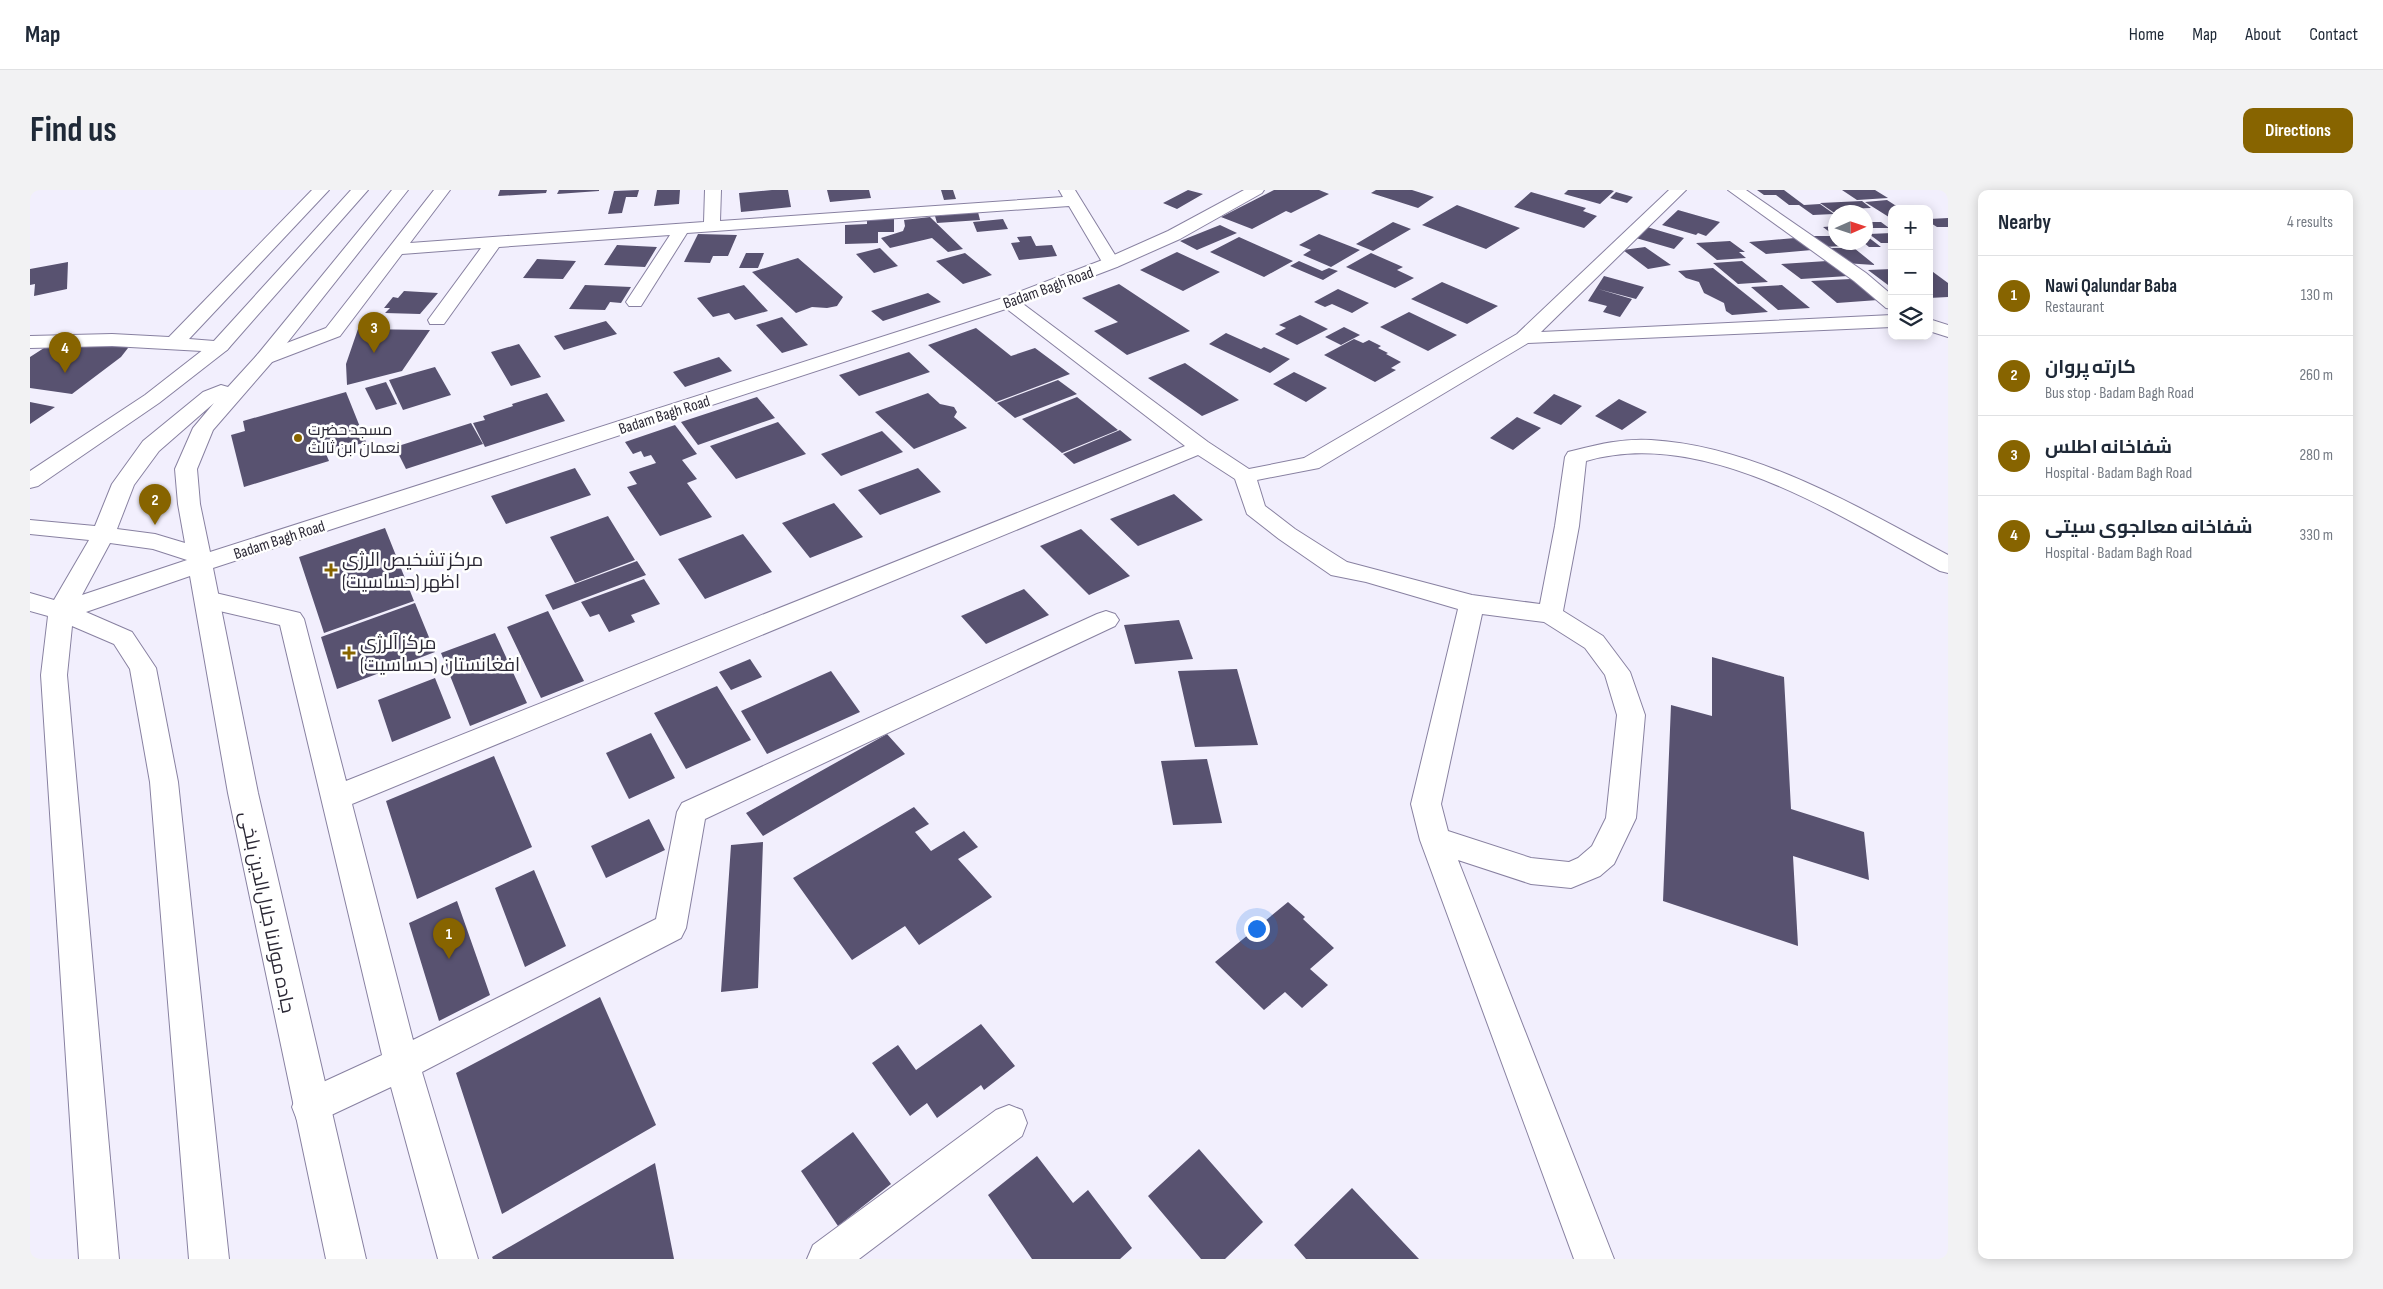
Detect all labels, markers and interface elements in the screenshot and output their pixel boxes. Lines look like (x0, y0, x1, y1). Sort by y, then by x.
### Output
text: Map (25, 20, 60, 49)
text: Home (2129, 24, 2164, 45)
text: Map (2192, 24, 2217, 45)
text: About (2245, 24, 2281, 45)
text: Contact (2309, 24, 2358, 45)
button: Directions (2243, 108, 2353, 153)
text: Find us (30, 109, 117, 152)
north arrow (1828, 205, 1873, 250)
map controls (1888, 205, 1933, 340)
button: + (1888, 205, 1933, 250)
text: Nearby (1998, 210, 2051, 235)
text: 4 results (2287, 213, 2333, 232)
button: − (1888, 250, 1933, 295)
street label: Badam Bagh Road (1001, 263, 1096, 314)
text: Nawi Qalundar Baba (2045, 275, 2177, 298)
text: 1 (2011, 286, 2017, 305)
text: 130 m (2301, 286, 2333, 305)
button: layers (1888, 295, 1933, 340)
text: Restaurant (2045, 298, 2104, 317)
pin: 3 (358, 312, 390, 353)
pin: 4 (49, 332, 81, 373)
text: کارته پروان (2045, 356, 2136, 379)
text: 2 (2010, 366, 2018, 385)
text: 260 m (2299, 366, 2333, 385)
text: Bus stop · Badam Bagh Road (2045, 384, 2194, 403)
street label: Badam Bagh Road (616, 392, 712, 439)
place label: مسجد حضرت نعمان ابن ثالث (308, 421, 400, 458)
marker: مسجد حضرت نعمان ابن ثالث (292, 432, 304, 444)
text: شفاخانه اطلس (2045, 436, 2172, 459)
text: 3 (2010, 446, 2018, 465)
text: 280 m (2299, 446, 2333, 465)
text: Hospital · Badam Bagh Road (2045, 464, 2192, 483)
pin: 2 (139, 484, 171, 525)
text: شفاخانه معالجوی سیتی (2045, 516, 2253, 539)
street label: Badam Bagh Road (231, 517, 327, 564)
text: 4 (2010, 526, 2018, 545)
text: 330 m (2300, 526, 2333, 545)
text: Hospital · Badam Bagh Road (2045, 544, 2192, 563)
place label: مرکز تشخیص الرژی (حساسیت) اظهر (342, 549, 483, 594)
marker: مرکز تشخیص الرژی (حساسیت) اظهر (324, 563, 338, 577)
place label: مرکز آلرژی (حساسیت) افغانستان (360, 632, 520, 677)
marker: مرکز آلرژی (حساسیت) افغانستان (342, 646, 356, 660)
street label: جاده مولانا جلال‌الدین بلخی (234, 809, 299, 1015)
your location (1244, 916, 1270, 942)
pin: 1 (433, 918, 465, 959)

